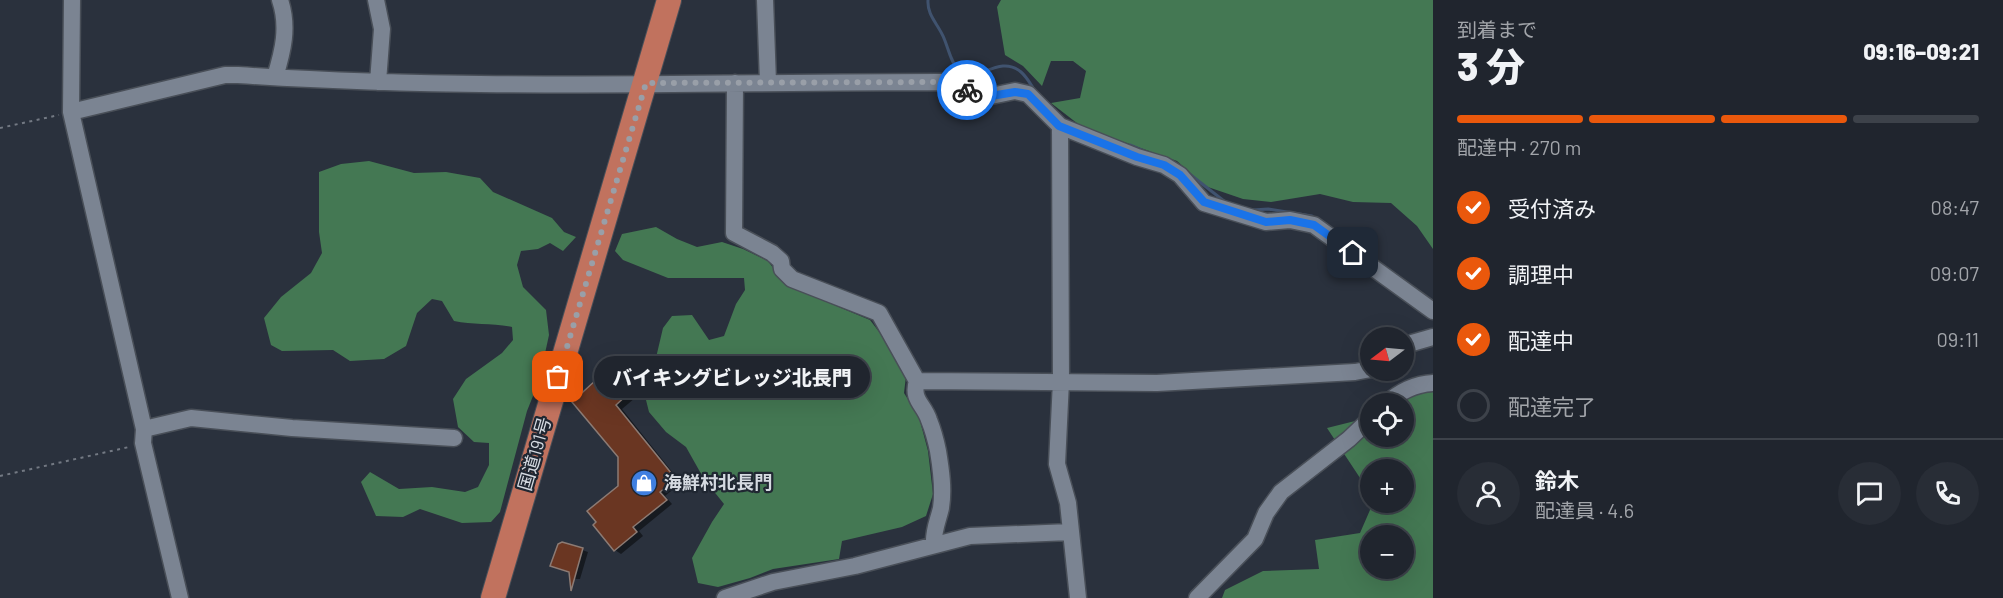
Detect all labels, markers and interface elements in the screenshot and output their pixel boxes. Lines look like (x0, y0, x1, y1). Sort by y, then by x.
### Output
text: 到着まで (1457, 17, 1537, 41)
text: 09:16–09:21 (1863, 38, 1979, 64)
text: 3 分 (1457, 42, 1525, 89)
courier (937, 60, 997, 120)
icon: bike (951, 74, 984, 107)
text: 配達中 · 270 m (1457, 135, 1581, 159)
icon: check (1457, 191, 1490, 224)
text: 受付済み (1508, 195, 1596, 221)
text: 08:47 (1931, 195, 1979, 219)
pin (1327, 227, 1378, 278)
icon: home (1336, 236, 1369, 269)
icon: check (1457, 257, 1490, 290)
text: 調理中 (1508, 261, 1574, 287)
text: 09:07 (1930, 261, 1979, 285)
icon: check (1457, 323, 1490, 356)
north arrow (1360, 327, 1414, 381)
map controls (1360, 327, 1414, 579)
text: 配達中 (1508, 327, 1574, 353)
text: 09:11 (1936, 327, 1979, 351)
pin (532, 351, 583, 402)
callout: バイキングビレッジ北長門 (594, 356, 870, 398)
icon: bag (541, 360, 574, 393)
text: バイキングビレッジ北長門 (612, 365, 852, 389)
button: locate (1360, 393, 1414, 447)
text: 配達完了 (1508, 393, 1596, 419)
street label: 国道191号 (513, 414, 555, 493)
button: + (1360, 459, 1414, 513)
button: person (1457, 462, 1520, 525)
button: chat (1838, 462, 1901, 525)
button: phone (1916, 462, 1979, 525)
text: 鈴木 (1535, 467, 1579, 493)
shop icon: 海鮮村北長門 (629, 468, 659, 498)
place label: 海鮮村北長門 (664, 471, 772, 493)
text: 配達員 · 4.6 (1535, 498, 1634, 522)
button: − (1360, 525, 1414, 579)

